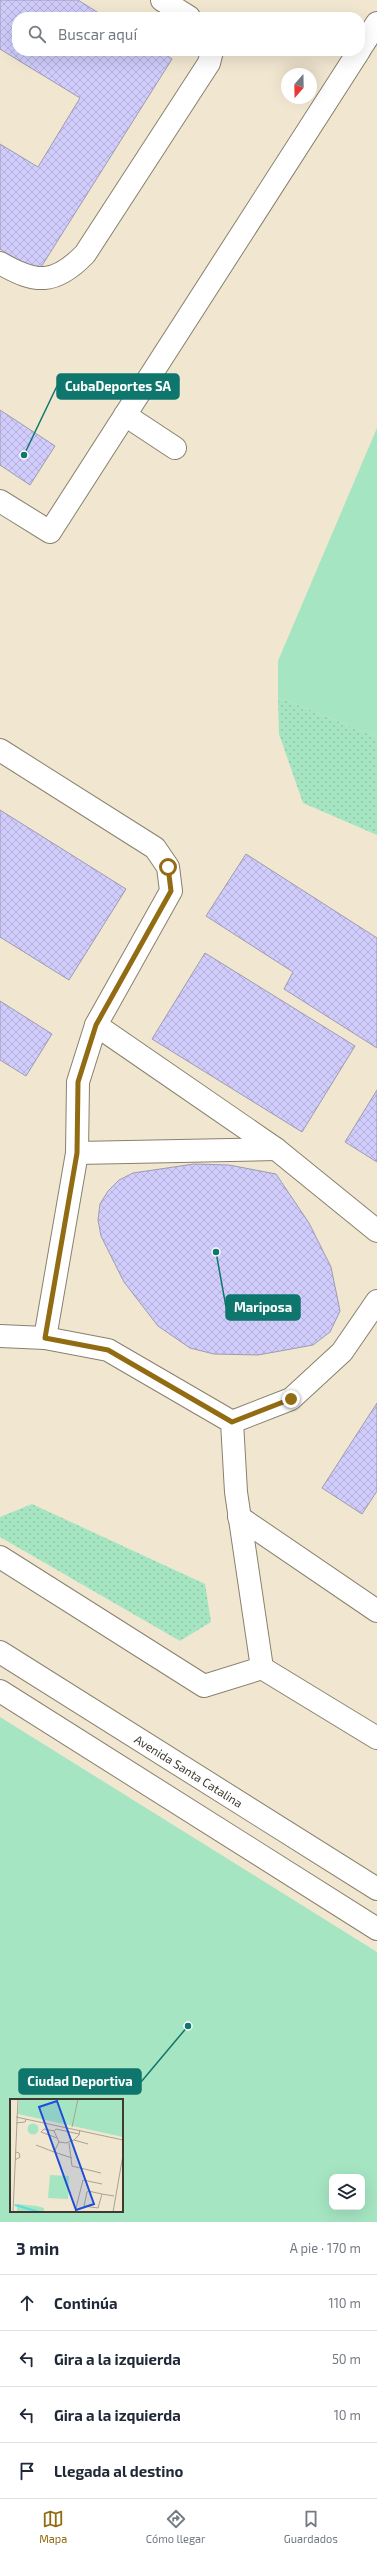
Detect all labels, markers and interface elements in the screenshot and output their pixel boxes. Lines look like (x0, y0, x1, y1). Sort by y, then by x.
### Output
search box (12, 12, 365, 56)
icon: search (26, 23, 48, 45)
text: Buscar aquí (58, 25, 137, 43)
north arrow (281, 68, 317, 104)
callout: CubaDeportes SA (57, 374, 179, 399)
text: CubaDeportes SA (65, 378, 172, 394)
route start (159, 858, 177, 876)
callout: Mariposa (226, 1295, 300, 1320)
text: Mariposa (234, 1299, 292, 1315)
route end (282, 1390, 300, 1408)
street label: Avenida Santa Catalina (132, 1731, 245, 1810)
callout: Ciudad Deportiva (19, 2069, 141, 2094)
text: Ciudad Deportiva (27, 2073, 133, 2089)
inset map (10, 2099, 123, 2212)
map controls (329, 2174, 365, 2210)
button: layers (329, 2174, 365, 2210)
text: 3 min (16, 2238, 59, 2258)
text: A pie · 170 m (290, 2240, 361, 2256)
icon: ahead (16, 2292, 38, 2314)
text: Continúa (54, 2294, 117, 2312)
text: 110 m (329, 2295, 361, 2311)
icon: left (16, 2348, 38, 2370)
text: Gira a la izquierda (54, 2350, 181, 2368)
text: 50 m (332, 2351, 361, 2367)
icon: left (16, 2404, 38, 2426)
text: Gira a la izquierda (54, 2406, 181, 2424)
text: 10 m (334, 2407, 361, 2423)
icon: arrive (16, 2460, 38, 2482)
text: Llegada al destino (54, 2462, 183, 2480)
tab: Mapa (39, 2508, 67, 2545)
tab: Cómo llegar (146, 2508, 205, 2545)
tab: Guardados (284, 2508, 338, 2545)

